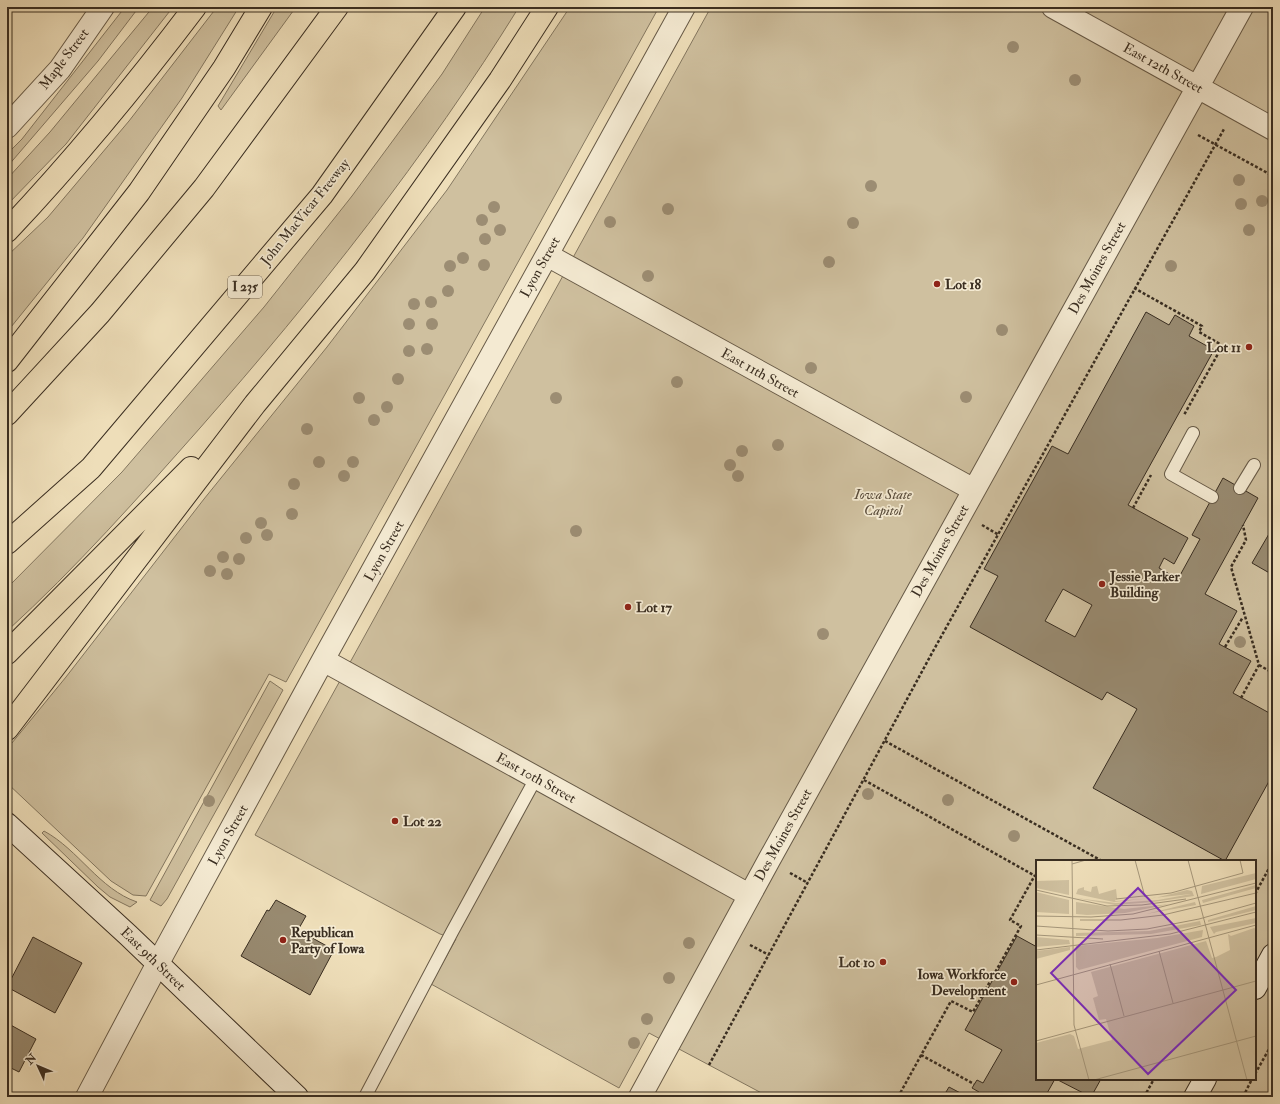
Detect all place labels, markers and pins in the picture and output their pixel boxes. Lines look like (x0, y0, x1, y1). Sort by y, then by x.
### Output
place label: Lot 18 (945, 276, 981, 293)
marker: Lot 18 (932, 279, 942, 289)
place label: Lot 11 (1207, 339, 1241, 356)
marker: Lot 11 (1244, 342, 1254, 352)
place label: Jessie Parker Building (1109, 568, 1180, 602)
marker: Jessie Parker Building (1097, 579, 1107, 589)
place label: Lot 17 (636, 599, 672, 616)
marker: Lot 17 (623, 602, 633, 612)
place label: Lot 22 (403, 813, 442, 830)
marker: Lot 22 (390, 816, 400, 826)
place label: Republican Party of Iowa (291, 924, 365, 958)
marker: Republican Party of Iowa (278, 935, 288, 945)
place label: Lot 10 (838, 954, 875, 971)
marker: Lot 10 (878, 957, 888, 967)
place label: Iowa Workforce Development (917, 966, 1006, 1000)
marker: Iowa Workforce Development (1009, 977, 1019, 987)

